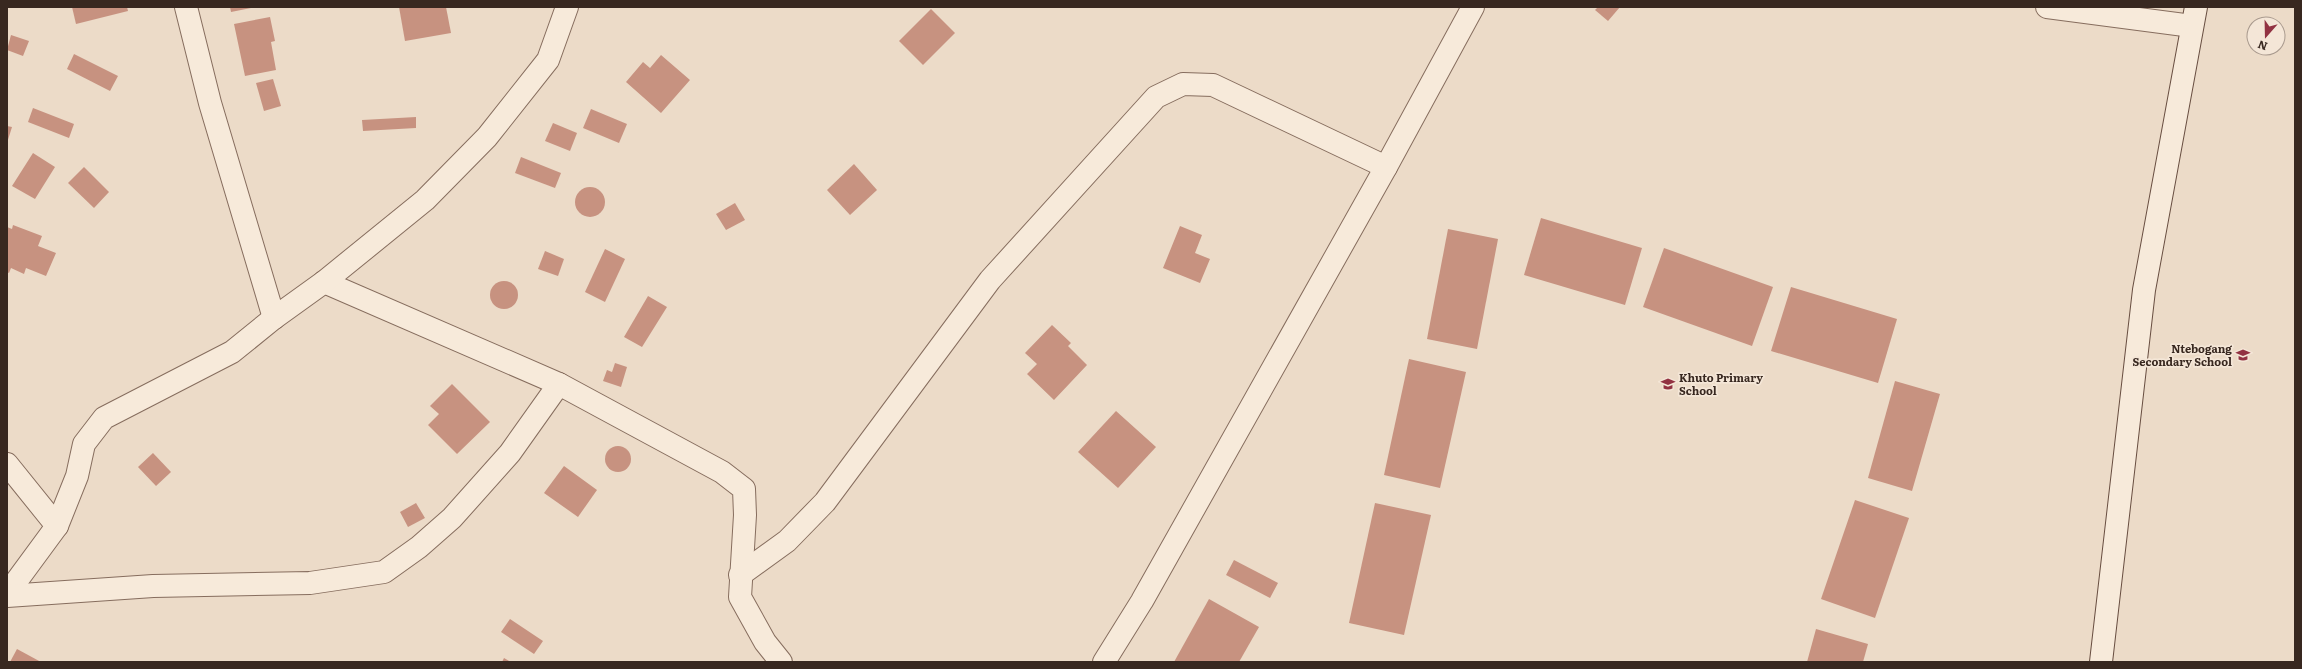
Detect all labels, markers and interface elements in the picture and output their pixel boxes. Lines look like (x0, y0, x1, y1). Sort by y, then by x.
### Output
north arrow (2246, 16, 2286, 56)
text: N (2255, 37, 2269, 55)
place label: Ntebogang Secondary School (2133, 340, 2232, 369)
school or university icon: Ntebogang Secondary School (2235, 347, 2251, 363)
place label: Khuto Primary School (1679, 369, 1763, 398)
school or university icon: Khuto Primary School (1660, 376, 1676, 392)

